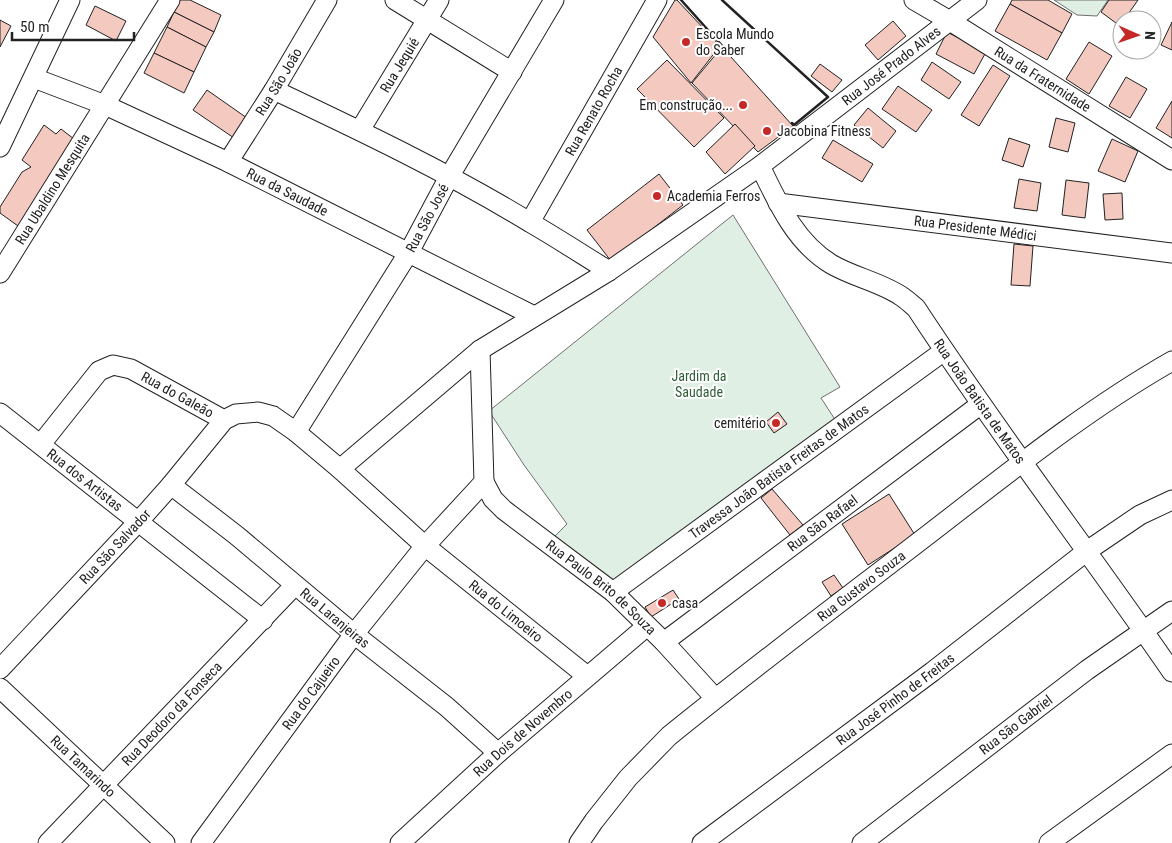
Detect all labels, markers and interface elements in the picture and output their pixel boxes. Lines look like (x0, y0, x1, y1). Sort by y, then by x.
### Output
scale bar (12, 10, 135, 42)
north arrow (1112, 10, 1162, 60)
text: 50 m (20, 18, 50, 36)
street label: Rua José Prado Alves (839, 23, 944, 109)
place label: Escola Mundo do Saber (696, 26, 774, 58)
text: N (1142, 31, 1158, 40)
street label: Rua Jequié (377, 34, 422, 95)
marker: Escola Mundo do Saber (680, 36, 692, 48)
street label: Rua da Fraternidade (992, 43, 1094, 115)
street label: Rua São João (252, 45, 305, 118)
street label: Rua Renato Rocha (562, 63, 625, 158)
place label: Em construção... (639, 97, 733, 113)
marker: Em construção... (737, 99, 749, 111)
place label: Jacobina Fitness (777, 123, 871, 139)
marker: Jacobina Fitness (761, 125, 773, 137)
street label: Rua Ubaldino Mesquita (12, 131, 93, 247)
street label: Rua da Saudade (244, 165, 331, 219)
street label: Rua São José (402, 181, 452, 255)
place label: Academia Ferros (667, 188, 760, 204)
marker: Academia Ferros (651, 190, 663, 202)
street label: Rua Presidente Médici (913, 212, 1038, 244)
street label: Rua João Batista de Matos (931, 336, 1029, 467)
street label: Rua do Galeão (139, 368, 216, 421)
park label: Jardim da Saudade (671, 368, 727, 400)
street label: Travessa João Batista Freitas de Matos (686, 401, 872, 542)
place label: cemitério (714, 415, 766, 431)
marker: cemitério (770, 417, 782, 429)
street label: Rua dos Artistas (44, 445, 126, 514)
street label: Rua São Rafael (784, 492, 861, 555)
street label: Rua São Salvador (76, 506, 154, 587)
street label: Rua Paulo Brito de Souza (543, 537, 659, 638)
street label: Rua Gustavo Souza (814, 547, 908, 625)
street label: Rua do Limoeiro (466, 577, 546, 645)
street label: Rua Laranjeiras (297, 584, 373, 651)
place label: casa (672, 595, 698, 611)
marker: casa (656, 597, 668, 609)
street label: Rua José Pinho de Freitas (833, 650, 957, 748)
street label: Rua do Cajueiro (279, 653, 343, 733)
street label: Rua Deodoro da Fonseca (118, 658, 225, 769)
street label: Rua Dois de Novembro (470, 685, 575, 780)
street label: Rua São Gabriel (976, 692, 1055, 758)
street label: Rua Tamarindo (47, 732, 119, 800)

